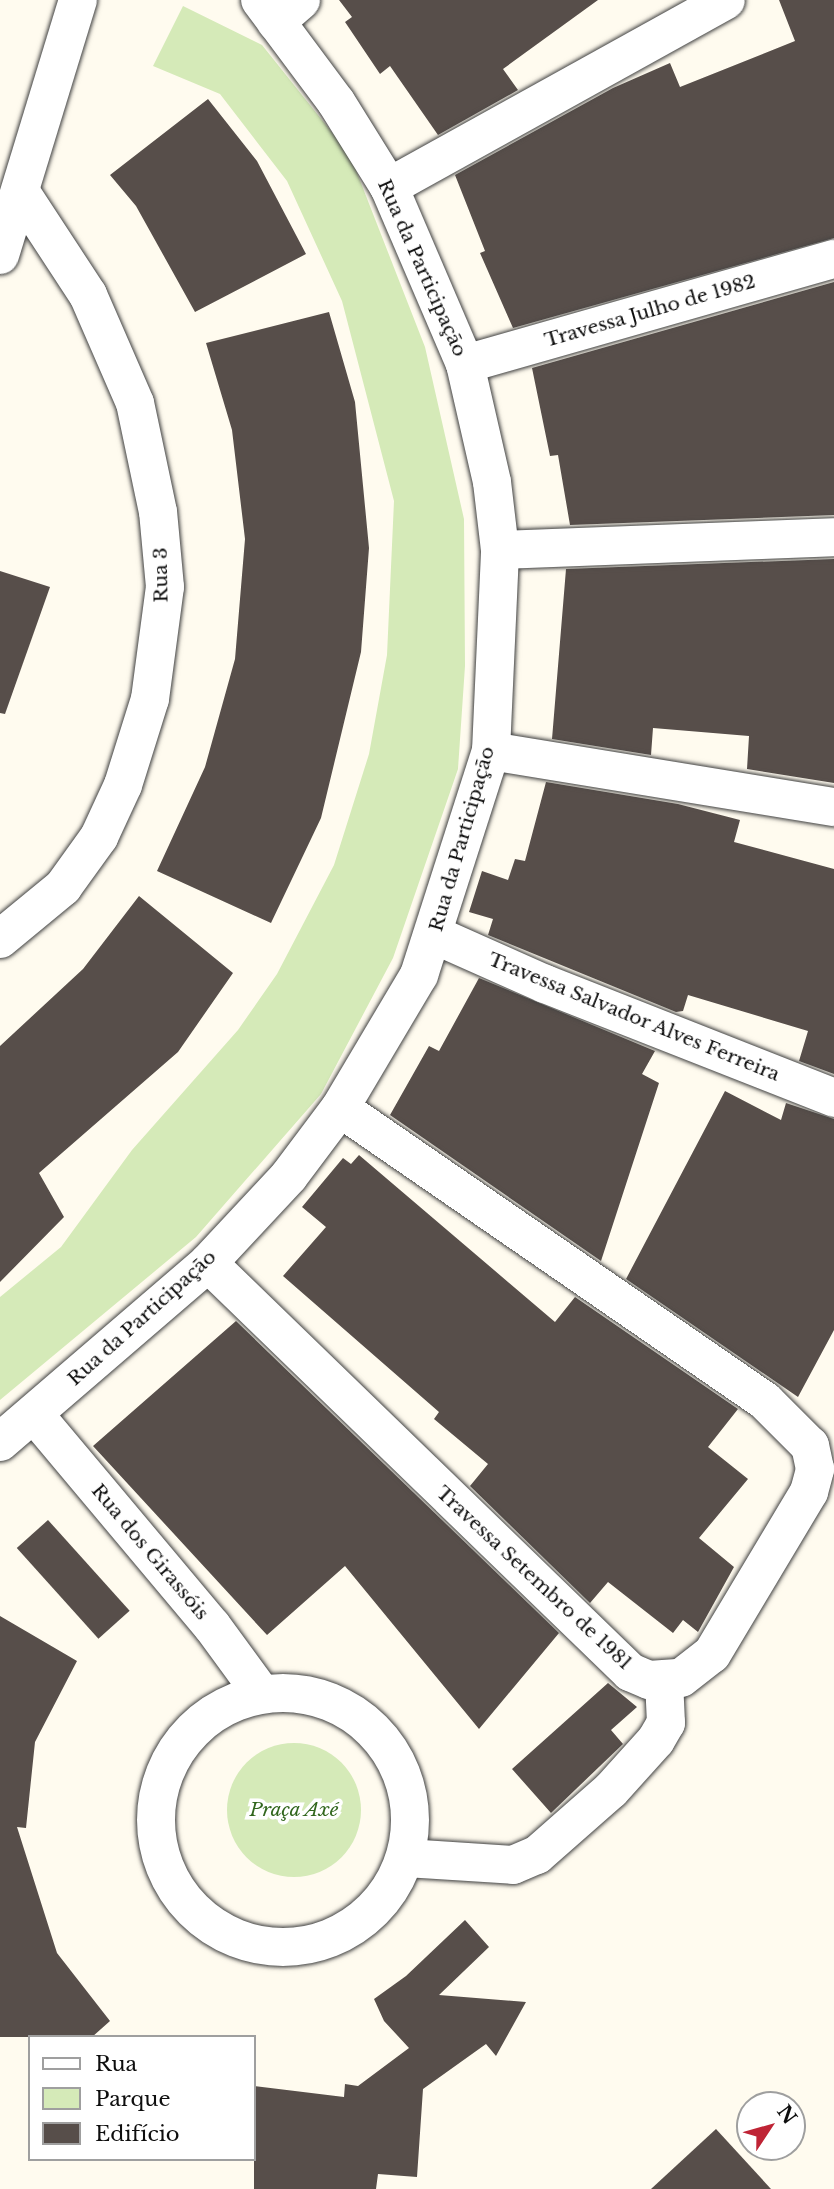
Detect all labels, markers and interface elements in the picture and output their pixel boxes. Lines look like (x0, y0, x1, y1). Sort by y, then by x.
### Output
street label: Rua da Participação (373, 176, 471, 360)
street label: Travessa Julho de 1982 (542, 270, 758, 352)
street label: Rua 3 (149, 547, 173, 603)
street label: Rua da Participação (425, 744, 499, 934)
street label: Travessa Salvador Alves Ferreira (484, 948, 784, 1086)
street label: Rua da Participação (63, 1245, 221, 1391)
street label: Rua dos Girassóis (87, 1479, 213, 1625)
street label: Travessa Setembro de 1981 (432, 1481, 636, 1675)
park label: Praça Axé (249, 1799, 339, 1821)
legend (28, 2035, 256, 2161)
text: Rua (95, 2051, 137, 2077)
text: Parque (95, 2086, 170, 2112)
north arrow (736, 2091, 806, 2161)
text: N (772, 2101, 801, 2129)
text: Edifício (95, 2121, 180, 2147)

